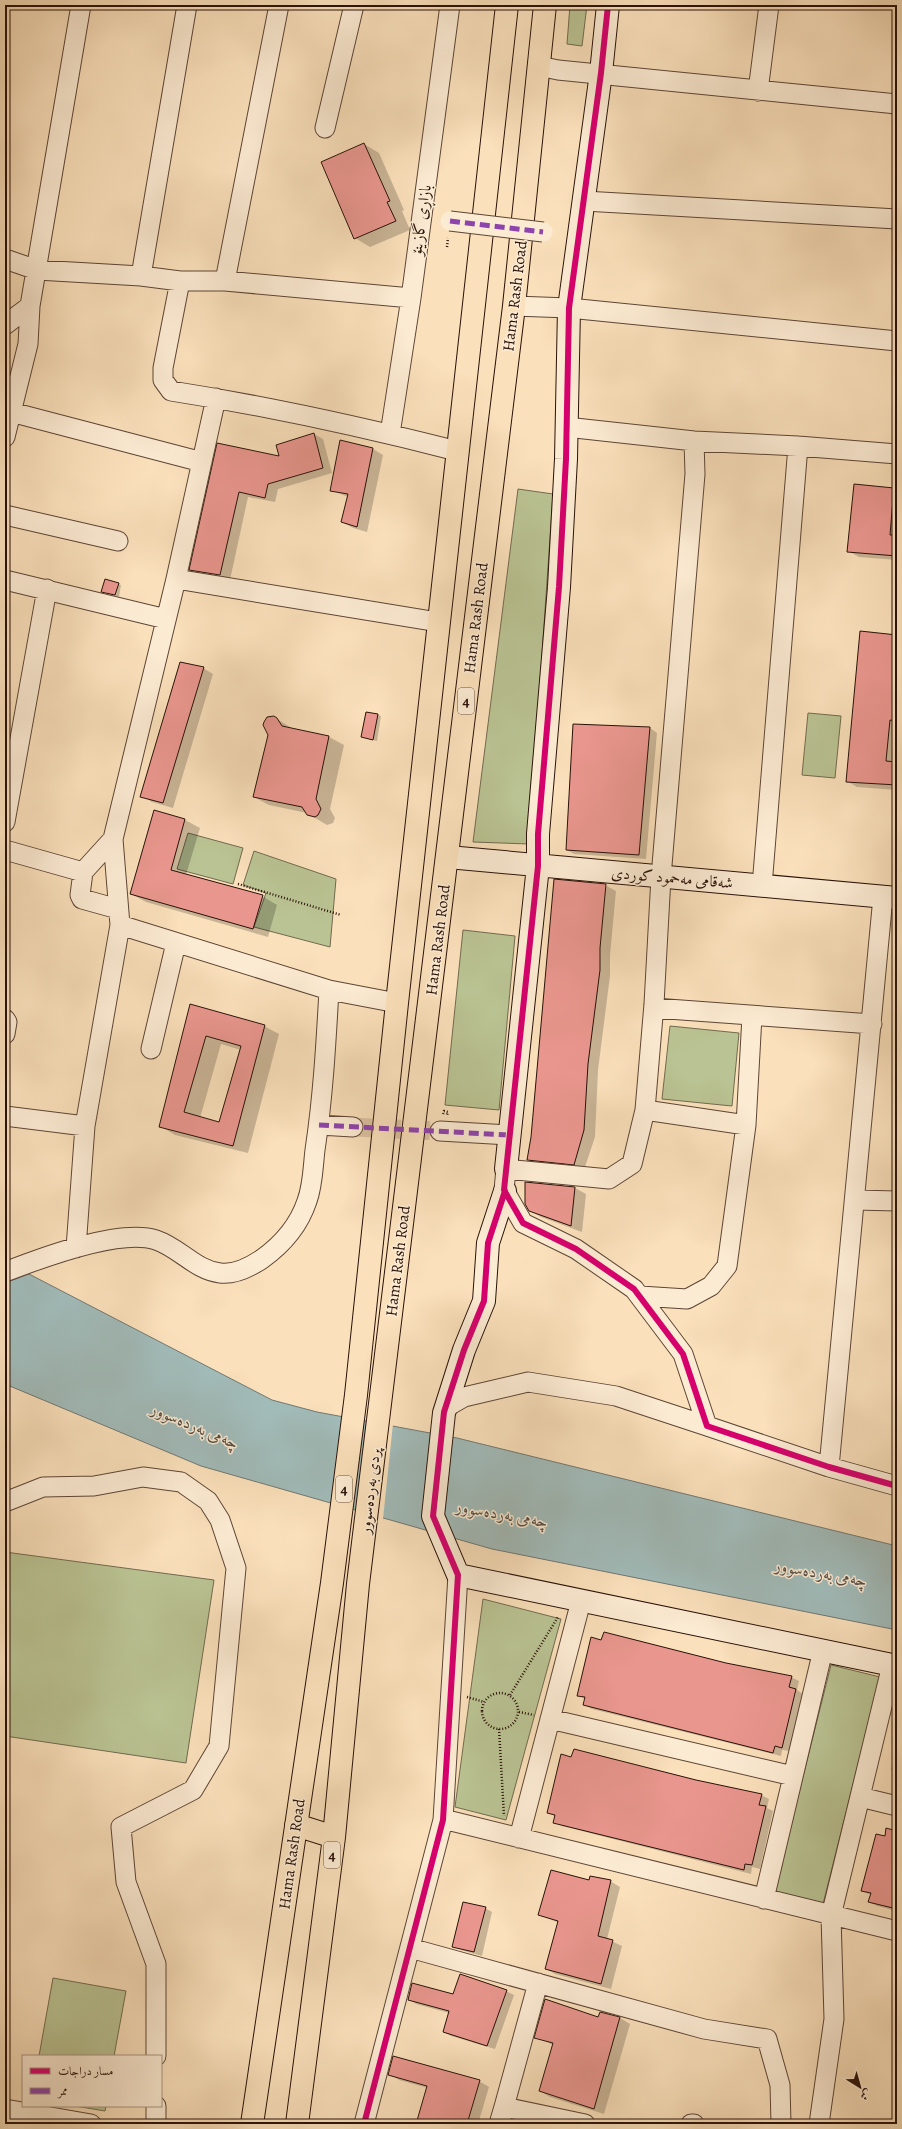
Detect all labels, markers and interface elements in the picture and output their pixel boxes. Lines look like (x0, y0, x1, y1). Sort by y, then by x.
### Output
street label: بازاڕی گازینۆ (405, 183, 439, 259)
street label: Hama Rash Road (497, 239, 533, 353)
street label: Hama Rash Road (458, 561, 494, 675)
road number: 4 (458, 688, 474, 714)
street label: شەقامی مەحمود کوردی (610, 862, 734, 894)
street label: Hama Rash Road (420, 883, 456, 997)
street label: Hama Rash Road (380, 1204, 416, 1318)
water label: چەمی بەردەسوور (146, 1397, 243, 1455)
street label: پردی بەردەسوور (354, 1445, 386, 1537)
road number: 4 (336, 1476, 352, 1502)
water label: چەمی بەردەسوور (453, 1494, 550, 1533)
water label: چەمی بەردەسوور (772, 1553, 869, 1592)
street label: Hama Rash Road (273, 1797, 311, 1911)
road number: 4 (324, 1842, 340, 1868)
legend (22, 2055, 162, 2107)
text: مسار دراجات (58, 2063, 113, 2079)
north arrow (840, 2067, 880, 2107)
text: ممر (56, 2083, 68, 2099)
text: ش (857, 2085, 875, 2104)

